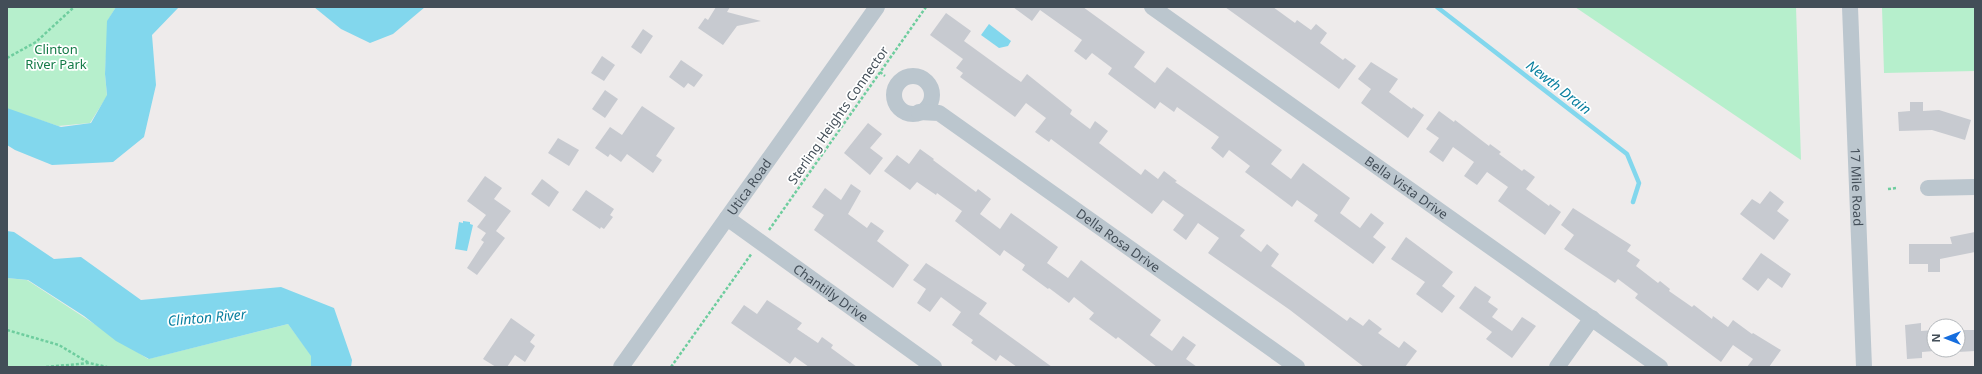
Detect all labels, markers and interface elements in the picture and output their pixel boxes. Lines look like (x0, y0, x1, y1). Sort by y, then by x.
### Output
park label: Clinton River Park (25, 40, 87, 73)
street label: Sterling Heights Connector (783, 42, 893, 188)
water label: Newth Drain (1523, 56, 1595, 118)
street label: 17 Mile Road (1846, 147, 1868, 227)
street label: Bella Vista Drive (1361, 152, 1452, 223)
street label: Utica Road (723, 155, 775, 219)
street label: Della Rosa Drive (1073, 204, 1164, 276)
street label: Chantilly Drive (790, 260, 872, 326)
water label: Clinton River (167, 304, 247, 330)
north arrow (1926, 318, 1966, 358)
text: N (1928, 334, 1943, 342)

